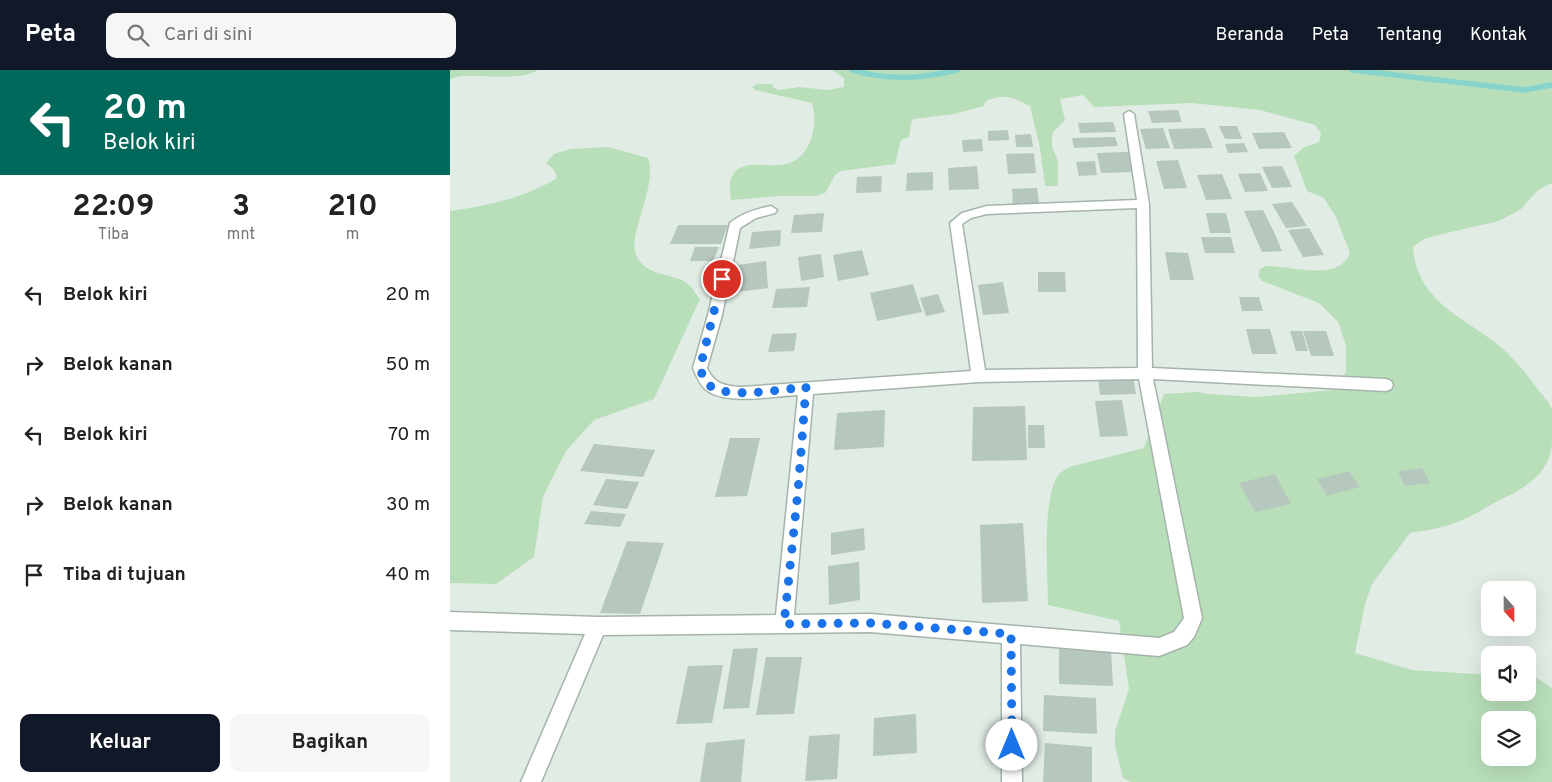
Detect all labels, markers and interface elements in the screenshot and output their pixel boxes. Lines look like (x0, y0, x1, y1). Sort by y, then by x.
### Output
search box (106, 13, 456, 58)
text: Peta (25, 20, 76, 50)
icon: search (124, 21, 152, 49)
text: Cari di sini (164, 23, 252, 47)
text: Beranda (1215, 24, 1284, 47)
text: Peta (1312, 24, 1349, 47)
text: Tentang (1377, 24, 1442, 47)
text: Kontak (1470, 24, 1527, 47)
text: 20 m (103, 87, 187, 131)
icon: left (20, 90, 85, 155)
text: Belok kiri (103, 130, 196, 157)
text: 22:09 (72, 189, 154, 226)
text: 3 (232, 189, 250, 226)
text: 210 (328, 189, 378, 226)
text: Tiba (98, 225, 129, 245)
text: mnt (227, 225, 255, 245)
text: m (346, 225, 359, 245)
pin (701, 258, 743, 300)
icon: arrive (708, 265, 736, 293)
icon: left (20, 281, 48, 309)
text: Belok kiri (63, 283, 148, 307)
text: 20 m (386, 283, 430, 307)
icon: right (20, 351, 48, 379)
text: Belok kanan (63, 353, 173, 377)
text: 50 m (385, 353, 430, 377)
icon: left (20, 421, 48, 449)
text: Belok kiri (63, 423, 148, 447)
text: 70 m (388, 423, 430, 447)
icon: right (20, 491, 48, 519)
text: Belok kanan (63, 493, 173, 517)
text: 30 m (386, 493, 430, 517)
icon: arrive (20, 561, 48, 589)
text: Tiba di tujuan (63, 563, 186, 587)
text: 40 m (385, 563, 430, 587)
north arrow (1481, 581, 1536, 636)
map controls (1481, 581, 1536, 766)
button: sound (1481, 646, 1536, 701)
button: layers (1481, 711, 1536, 766)
button: Keluar (20, 714, 220, 772)
button: Bagikan (230, 714, 430, 772)
position arrow (985, 718, 1037, 770)

